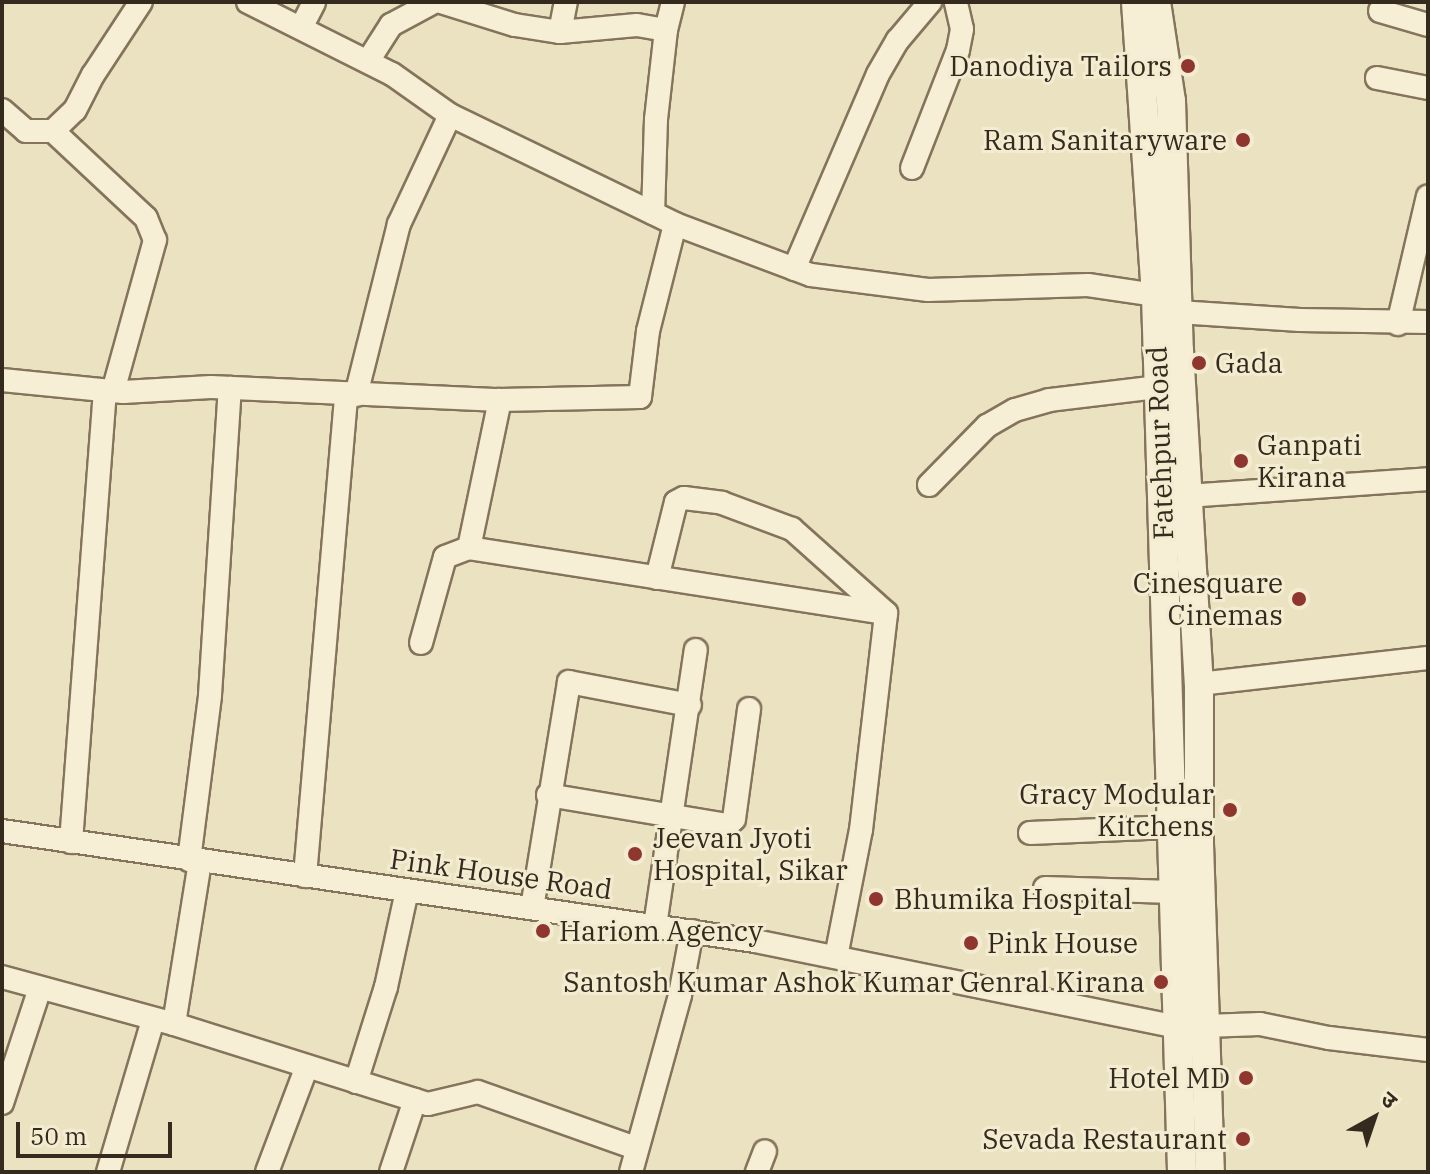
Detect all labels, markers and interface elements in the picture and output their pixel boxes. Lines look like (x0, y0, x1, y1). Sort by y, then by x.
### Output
place label: Danodiya Tailors (949, 49, 1172, 83)
marker: Danodiya Tailors (1179, 57, 1197, 75)
place label: Ram Sanitaryware (983, 123, 1227, 157)
marker: Ram Sanitaryware (1234, 131, 1252, 149)
street label: Fatehpur Road (1140, 345, 1180, 541)
place label: Gada (1215, 346, 1283, 380)
marker: Gada (1190, 354, 1208, 372)
place label: Ganpati Kirana (1257, 428, 1362, 494)
marker: Ganpati Kirana (1232, 452, 1250, 470)
place label: Cinesquare Cinemas (1133, 566, 1283, 632)
marker: Cinesquare Cinemas (1290, 590, 1308, 608)
place label: Gracy Modular Kitchens (1019, 777, 1214, 843)
marker: Gracy Modular Kitchens (1221, 801, 1239, 819)
place label: Jeevan Jyoti Hospital, Sikar (653, 821, 848, 887)
street label: Pink House Road (388, 842, 614, 906)
marker: Jeevan Jyoti Hospital, Sikar (624, 843, 646, 865)
place label: Bhumika Hospital (894, 882, 1132, 916)
marker: Bhumika Hospital (865, 888, 887, 910)
place label: Hariom Agency (559, 914, 763, 948)
marker: Hariom Agency (534, 922, 552, 940)
place label: Pink House (987, 926, 1138, 960)
marker: Pink House (962, 934, 980, 952)
place label: Santosh Kumar Ashok Kumar Genral Kirana (563, 965, 1145, 999)
marker: Santosh Kumar Ashok Kumar Genral Kirana (1152, 973, 1170, 991)
place label: Hotel MD (1108, 1061, 1230, 1095)
marker: Hotel MD (1237, 1069, 1255, 1087)
north arrow (1334, 1078, 1414, 1158)
text: उ (1375, 1084, 1404, 1114)
scale bar (20, 1106, 176, 1156)
text: 50 m (30, 1120, 87, 1152)
place label: Sevada Restaurant (982, 1122, 1227, 1156)
marker: Sevada Restaurant (1234, 1130, 1252, 1148)

